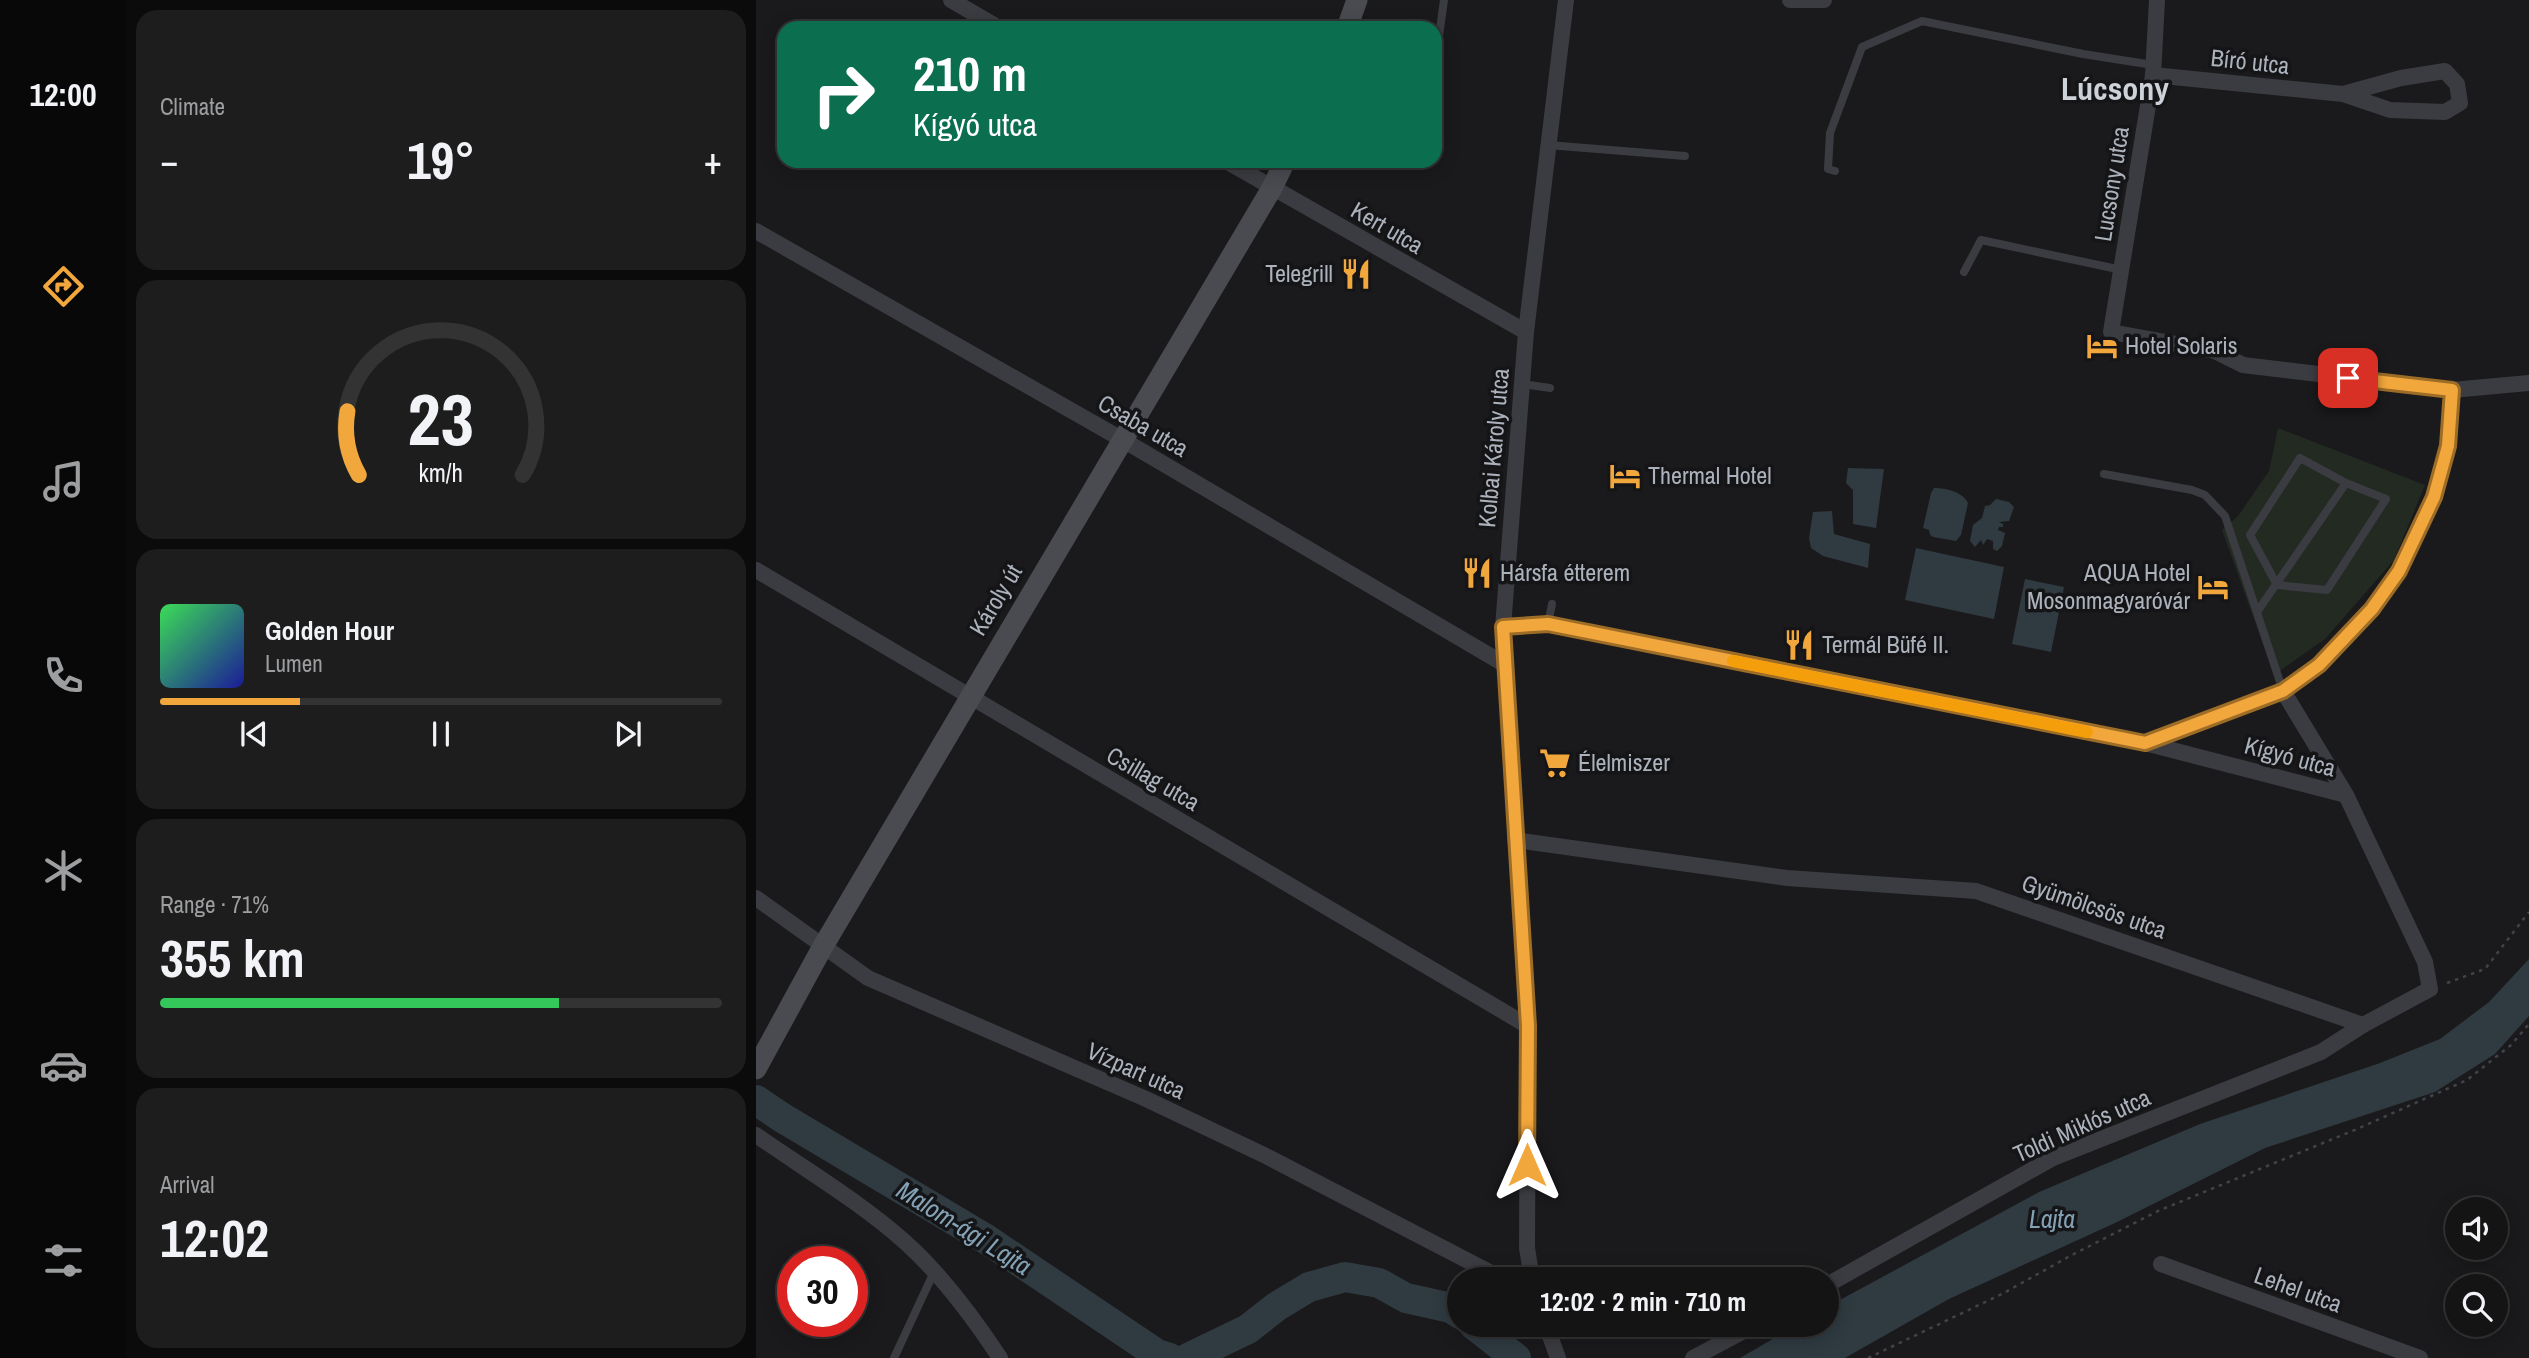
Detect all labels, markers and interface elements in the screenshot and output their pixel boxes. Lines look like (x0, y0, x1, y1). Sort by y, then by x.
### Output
text: 210 m (913, 40, 1027, 106)
street label: Bíró utca (2209, 41, 2291, 81)
icon: right (798, 49, 889, 140)
district label: Lúcsony (2061, 67, 2169, 110)
text: 12:00 (29, 73, 97, 116)
text: Climate (160, 91, 225, 122)
text: Kígyó utca (913, 103, 1037, 146)
street label: Lucsony utca (2086, 124, 2136, 244)
text: 19° (407, 125, 475, 195)
text: − (160, 135, 178, 186)
text: + (704, 135, 722, 186)
street label: Kert utca (1345, 194, 1430, 261)
place label: Telegrill (1265, 257, 1333, 289)
restaurant icon: Telegrill (1339, 257, 1373, 291)
icon: directions (39, 262, 88, 311)
hotel icon: Hotel Solaris (2085, 329, 2119, 363)
place label: Hotel Solaris (2125, 329, 2238, 361)
pin (2318, 348, 2378, 408)
icon: arrive (2329, 359, 2367, 397)
street label: Kolbai Károly utca (1470, 367, 1516, 529)
text: 23 (408, 371, 474, 469)
street label: Csaba utca (1092, 386, 1195, 464)
text: km/h (419, 456, 463, 490)
icon: music (39, 457, 88, 506)
hotel icon: Thermal Hotel (1608, 459, 1642, 493)
place label: Thermal Hotel (1648, 459, 1772, 491)
restaurant icon: Hársfa étterem (1460, 556, 1494, 590)
place label: Hársfa étterem (1500, 556, 1630, 588)
place label: AQUA Hotel Mosonmagyaróvár (2027, 556, 2190, 616)
street label: Károly út (961, 558, 1029, 641)
hotel icon: AQUA Hotel Mosonmagyaróvár (2196, 570, 2230, 604)
text: Golden Hour (265, 613, 394, 648)
restaurant icon: Termál Büfé II. (1782, 628, 1816, 662)
place label: Termál Büfé II. (1822, 628, 1949, 660)
text: Lumen (265, 648, 323, 679)
icon: phone (39, 651, 88, 700)
icon: previous (235, 715, 273, 753)
icon: pause (422, 715, 460, 753)
icon: next (609, 715, 647, 753)
street label: Kígyó utca (2241, 729, 2339, 784)
street label: Csillag utca (1101, 739, 1206, 818)
supermarket icon: Élelmiszer (1538, 746, 1572, 780)
place label: Élelmiszer (1578, 746, 1670, 778)
icon: climate (39, 846, 88, 895)
street label: Gyümölcsös utca (2018, 866, 2171, 946)
text: Range · 71% (160, 889, 269, 920)
text: 355 km (160, 923, 305, 993)
street label: Vízpart utca (1082, 1034, 1191, 1106)
icon: car (39, 1041, 88, 1090)
street label: Toldi Miklós utca (2008, 1081, 2155, 1170)
position arrow (1490, 1128, 1564, 1202)
text: Arrival (160, 1169, 215, 1200)
water label: Malom-ági Lajta (890, 1172, 1038, 1283)
map controls (2445, 1197, 2508, 1337)
button: sound (2445, 1197, 2508, 1260)
water label: Lajta (2029, 1201, 2075, 1236)
text: 12:02 (160, 1203, 269, 1273)
icon: filters (39, 1236, 88, 1285)
speed limit sign: 30 (777, 1246, 868, 1337)
street label: Lehel utca (2250, 1258, 2347, 1320)
button: search (2445, 1274, 2508, 1337)
text: 12:02 · 2 min · 710 m (1540, 1284, 1746, 1319)

